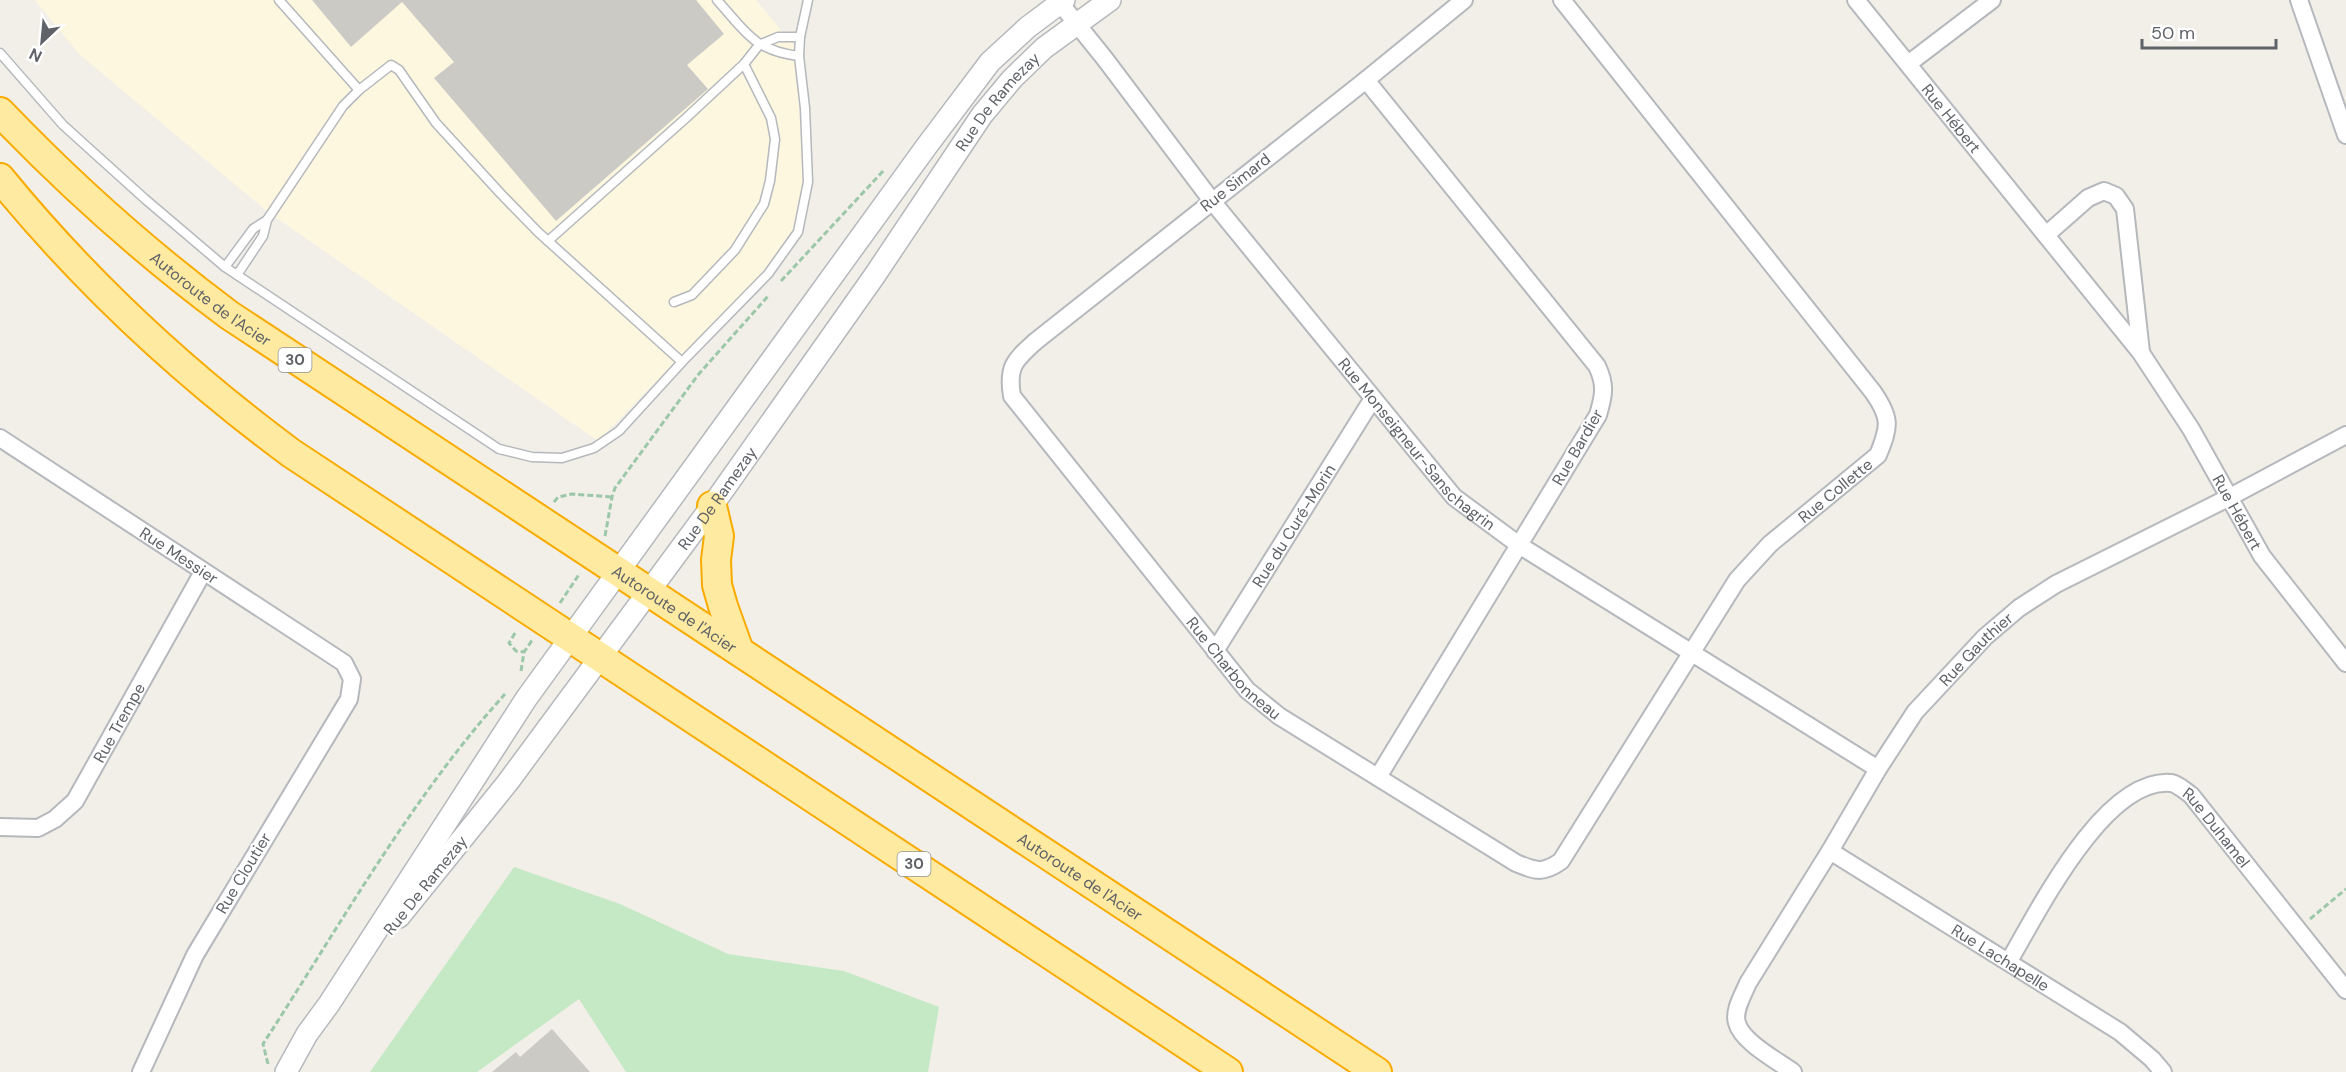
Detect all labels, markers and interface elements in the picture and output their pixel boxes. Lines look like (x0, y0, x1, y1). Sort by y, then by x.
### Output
north arrow (12, 12, 72, 72)
scale bar (2142, 12, 2276, 50)
text: 50 m (2151, 21, 2195, 45)
text: N (26, 43, 45, 67)
street label: Rue De Ramezay (951, 48, 1044, 155)
street label: Rue Hébert (1917, 80, 1985, 158)
street label: Rue Simard (1196, 148, 1275, 216)
street label: Autoroute de l'Acier (146, 247, 275, 351)
road number: 30 (278, 348, 312, 372)
street label: Rue Monseigneur-Sanschagrin (1333, 354, 1500, 535)
street label: Rue Bardier (1547, 405, 1608, 489)
street label: Rue De Ramezay (673, 443, 762, 554)
street label: Rue Collette (1794, 454, 1877, 528)
street label: Rue du Curé-Morin (1247, 460, 1340, 591)
street label: Rue Hébert (2208, 471, 2267, 554)
street label: Rue Messier (136, 522, 222, 589)
street label: Autoroute de l'Acier (608, 560, 741, 658)
street label: Rue Gauthier (1935, 608, 2018, 691)
street label: Rue Charbonneau (1182, 613, 1285, 725)
street label: Rue Trempe (89, 679, 150, 766)
street label: Rue Duhamel (2179, 783, 2255, 872)
street label: Autoroute de l'Acier (1013, 828, 1147, 926)
street label: Rue Cloutier (211, 829, 276, 918)
street label: Rue De Ramezay (379, 831, 472, 939)
road number: 30 (898, 852, 930, 876)
street label: Rue Lachapelle (1947, 919, 2053, 996)

